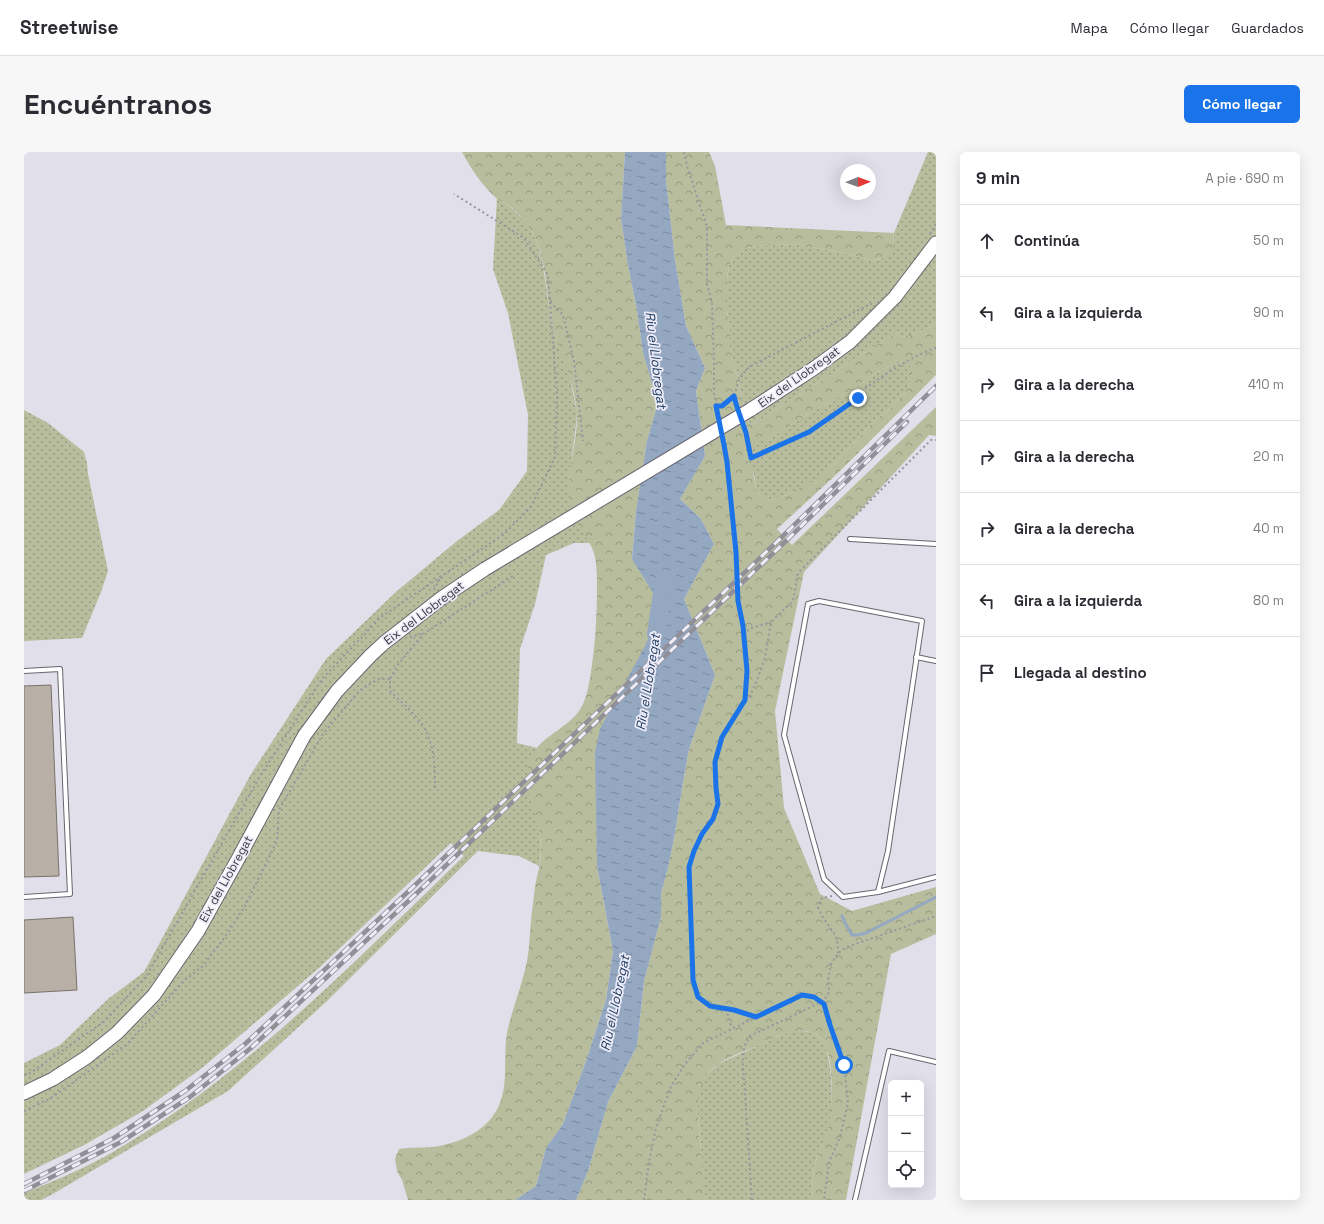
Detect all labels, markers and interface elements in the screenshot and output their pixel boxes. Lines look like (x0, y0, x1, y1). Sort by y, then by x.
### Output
text: Streetwise (20, 15, 119, 40)
text: Mapa (1071, 19, 1108, 37)
text: Cómo llegar (1130, 19, 1209, 37)
text: Guardados (1231, 19, 1304, 37)
button: Cómo llegar (1184, 85, 1300, 123)
text: Encuéntranos (24, 86, 212, 122)
north arrow (840, 164, 876, 200)
text: 9 min (976, 167, 1020, 189)
text: A pie · 690 m (1206, 170, 1284, 187)
icon: ahead (976, 230, 998, 252)
text: Continúa (1014, 231, 1080, 250)
text: 50 m (1253, 232, 1284, 249)
icon: left (976, 302, 998, 324)
text: Gira a la izquierda (1014, 303, 1142, 322)
text: 90 m (1253, 304, 1284, 321)
water label: Riu el Llobregat (642, 311, 670, 410)
street label: Eix del Llobregat (755, 343, 843, 411)
icon: right (976, 374, 998, 396)
text: Gira a la derecha (1014, 375, 1134, 394)
text: 410 m (1248, 376, 1284, 393)
route end (849, 389, 867, 407)
icon: right (976, 446, 998, 468)
text: Gira a la derecha (1014, 447, 1134, 466)
text: 20 m (1253, 448, 1284, 465)
icon: right (976, 518, 998, 540)
text: Gira a la derecha (1014, 519, 1134, 538)
text: 40 m (1253, 520, 1284, 537)
street label: Eix del Llobregat (381, 578, 467, 648)
icon: left (976, 590, 998, 612)
text: Gira a la izquierda (1014, 591, 1142, 610)
text: 80 m (1253, 592, 1284, 609)
water label: Riu el Llobregat (632, 632, 664, 731)
icon: arrive (976, 662, 998, 684)
text: Llegada al destino (1014, 663, 1147, 682)
street label: Eix del Llobregat (196, 833, 256, 925)
water label: Riu el Llobregat (597, 953, 634, 1052)
route start (835, 1056, 853, 1074)
map controls (888, 1080, 924, 1188)
button: + (888, 1080, 924, 1116)
button: − (888, 1116, 924, 1152)
button: locate (888, 1152, 924, 1188)

